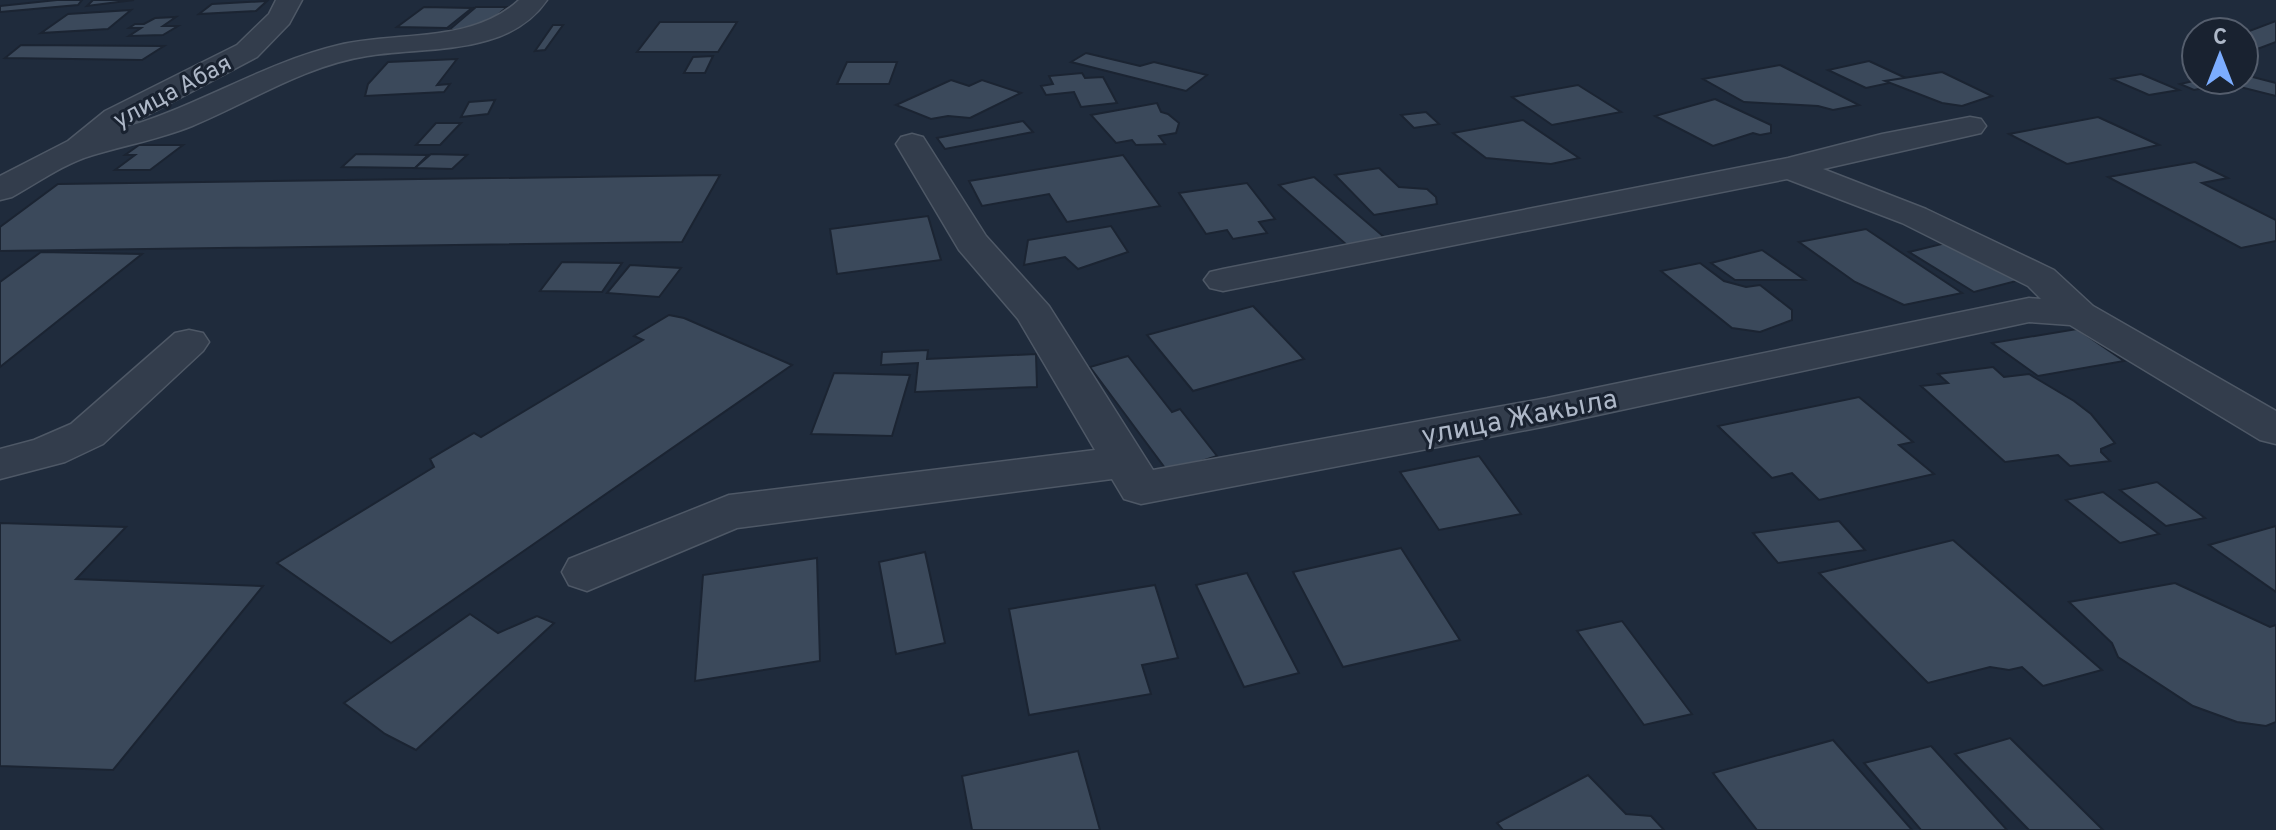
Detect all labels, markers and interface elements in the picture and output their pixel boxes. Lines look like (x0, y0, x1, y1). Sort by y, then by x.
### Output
north arrow (2180, 16, 2260, 96)
text: С (2213, 25, 2227, 52)
street label: улица Абая (109, 49, 237, 136)
street label: улица Жакыла (1419, 382, 1620, 456)

